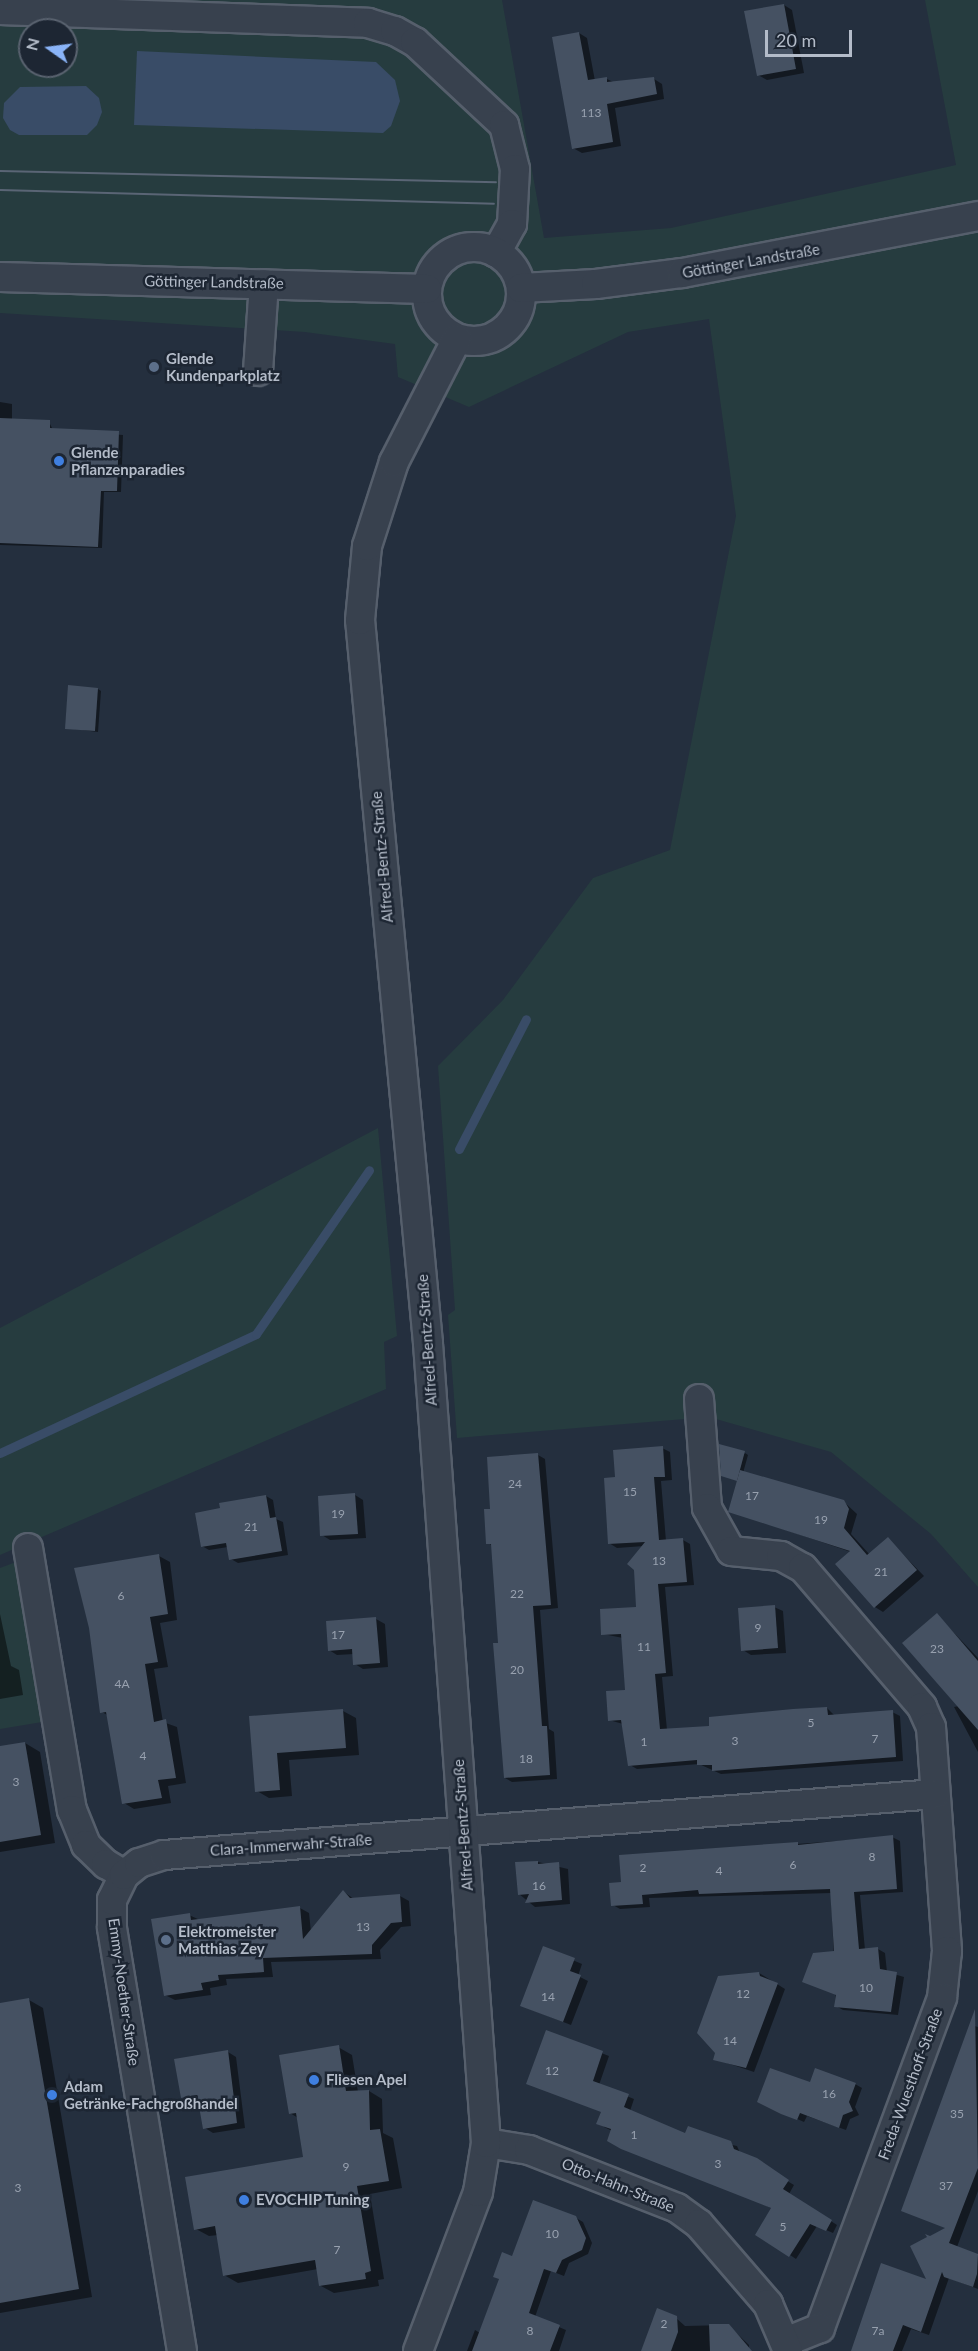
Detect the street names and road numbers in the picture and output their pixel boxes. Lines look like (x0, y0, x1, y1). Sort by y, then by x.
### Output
street label: Göttinger Landstraße (681, 240, 821, 282)
street label: Göttinger Landstraße (144, 272, 284, 292)
street label: Alfred-Bentz-Straße (367, 790, 397, 924)
street label: Alfred-Bentz-Straße (413, 1274, 441, 1406)
street label: Alfred-Bentz-Straße (449, 1759, 477, 1891)
street label: Clara-Immerwahr-Straße (209, 1830, 373, 1860)
street label: Emmy-Noether-Straße (105, 1917, 143, 2067)
street label: Freda-Wuesthoff-Straße (874, 2006, 946, 2162)
street label: Otto-Hahn-Straße (559, 2154, 677, 2216)

